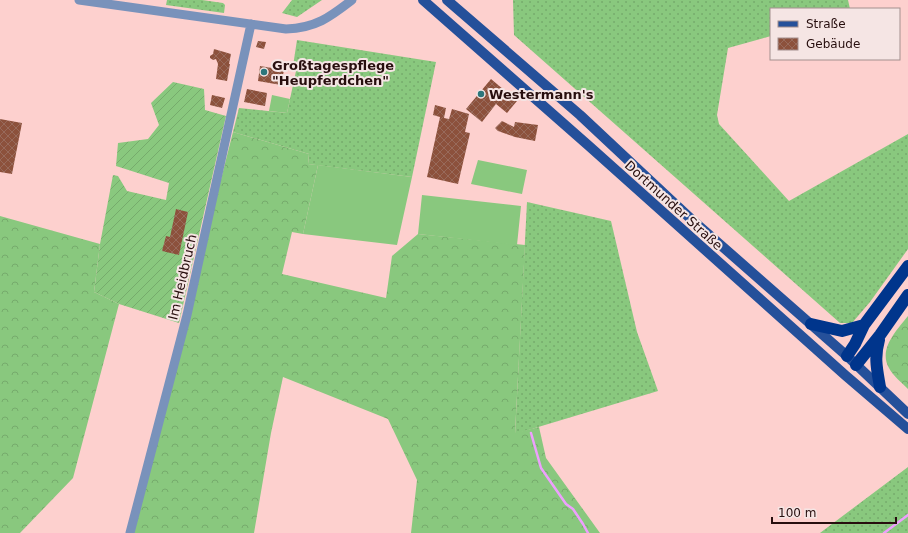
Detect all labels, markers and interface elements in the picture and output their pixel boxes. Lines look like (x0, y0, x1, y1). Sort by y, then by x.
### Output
legend (770, 8, 900, 60)
text: Straße (806, 17, 846, 31)
text: Gebäude (806, 37, 860, 51)
place label: Großtagespflege "Heupferdchen" (272, 58, 394, 88)
marker: Großtagespflege "Heupferdchen" (259, 67, 269, 77)
place label: Westermann's (489, 87, 594, 102)
marker: Westermann's (476, 89, 486, 99)
street label: Dortmunder Straße (622, 158, 726, 253)
street label: Im Heidbruch (165, 233, 200, 321)
scale bar (772, 499, 896, 525)
text: 100 m (778, 506, 816, 520)

